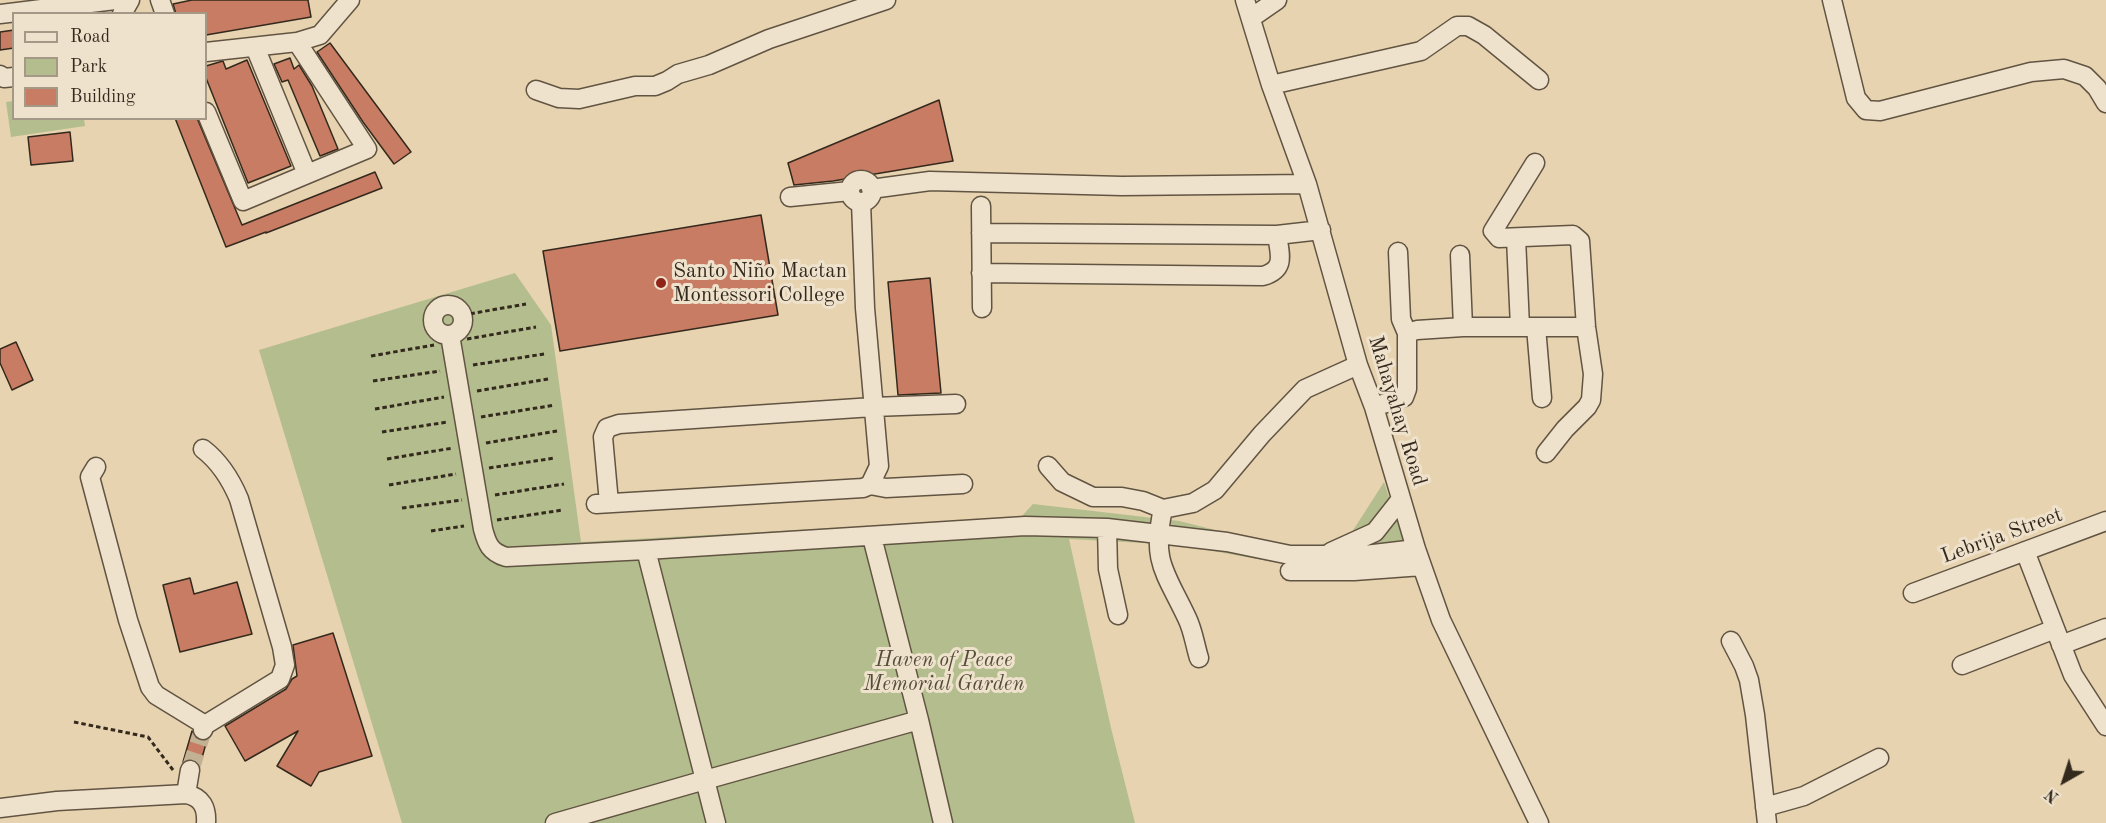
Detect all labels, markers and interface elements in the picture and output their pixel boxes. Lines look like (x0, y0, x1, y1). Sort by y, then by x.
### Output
legend (12, 12, 207, 120)
text: Road (70, 28, 110, 46)
text: Park (70, 58, 107, 76)
text: Building (70, 88, 135, 106)
place label: Santo Niño Mactan Montessori College (673, 258, 847, 308)
marker: Santo Niño Mactan Montessori College (654, 276, 668, 290)
street label: Mahayahay Road (1362, 333, 1432, 489)
street label: Lebrija Street (1938, 502, 2066, 570)
park label: Haven of Peace Memorial Garden (864, 647, 1024, 697)
north arrow (2034, 751, 2094, 811)
text: N (2043, 785, 2062, 805)

